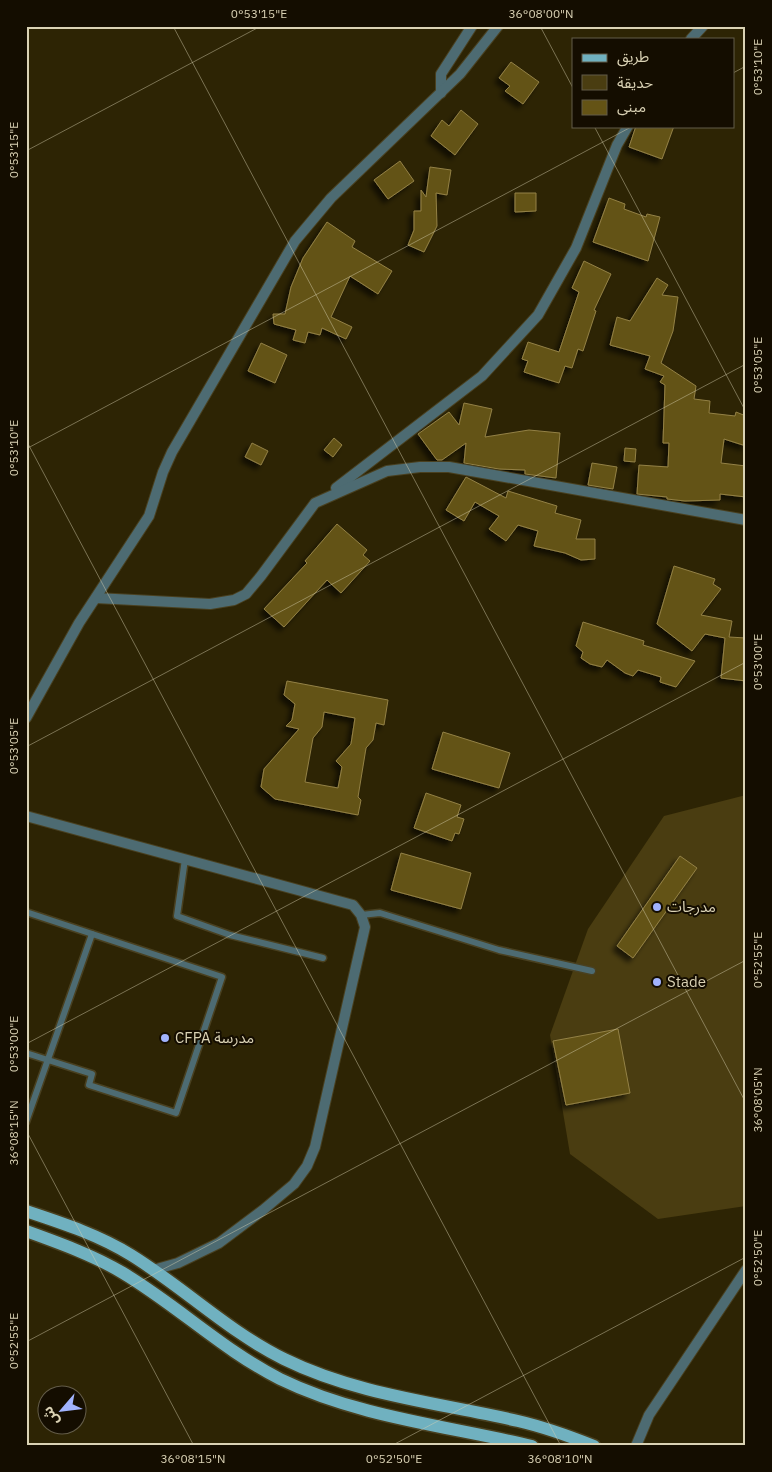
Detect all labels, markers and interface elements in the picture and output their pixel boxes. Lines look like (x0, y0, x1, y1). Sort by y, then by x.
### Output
text: 0°53'15"E (231, 6, 287, 21)
text: 36°08'00"N (508, 6, 574, 21)
legend (572, 38, 734, 128)
text: 0°53'10"E (750, 39, 765, 95)
text: طريق (617, 47, 649, 67)
text: حديقة (617, 73, 653, 92)
text: مبنى (617, 97, 646, 116)
text: 0°53'15"E (6, 122, 21, 178)
text: 0°53'05"E (750, 337, 765, 393)
text: 0°53'10"E (6, 420, 21, 476)
text: 0°53'00"E (750, 634, 765, 690)
text: 0°53'05"E (6, 718, 21, 774)
place label: مدرجات (667, 897, 716, 916)
marker: مدرجات (651, 901, 663, 913)
text: 0°52'55"E (750, 932, 765, 988)
place label: Stade (667, 972, 706, 991)
marker: Stade (651, 976, 663, 988)
text: 0°53'00"E (6, 1016, 21, 1072)
place label: CFPA مدرسة (175, 1028, 254, 1047)
marker: CFPA مدرسة (159, 1032, 171, 1044)
text: 36°08'05"N (750, 1067, 765, 1133)
text: 36°08'15"N (6, 1100, 21, 1166)
text: 0°52'50"E (750, 1230, 765, 1286)
text: 0°52'55"E (6, 1313, 21, 1369)
north arrow (38, 1384, 88, 1434)
text: ش (38, 1403, 63, 1429)
text: 36°08'15"N (160, 1451, 226, 1466)
text: 0°52'50"E (366, 1451, 422, 1466)
text: 36°08'10"N (527, 1451, 593, 1466)

